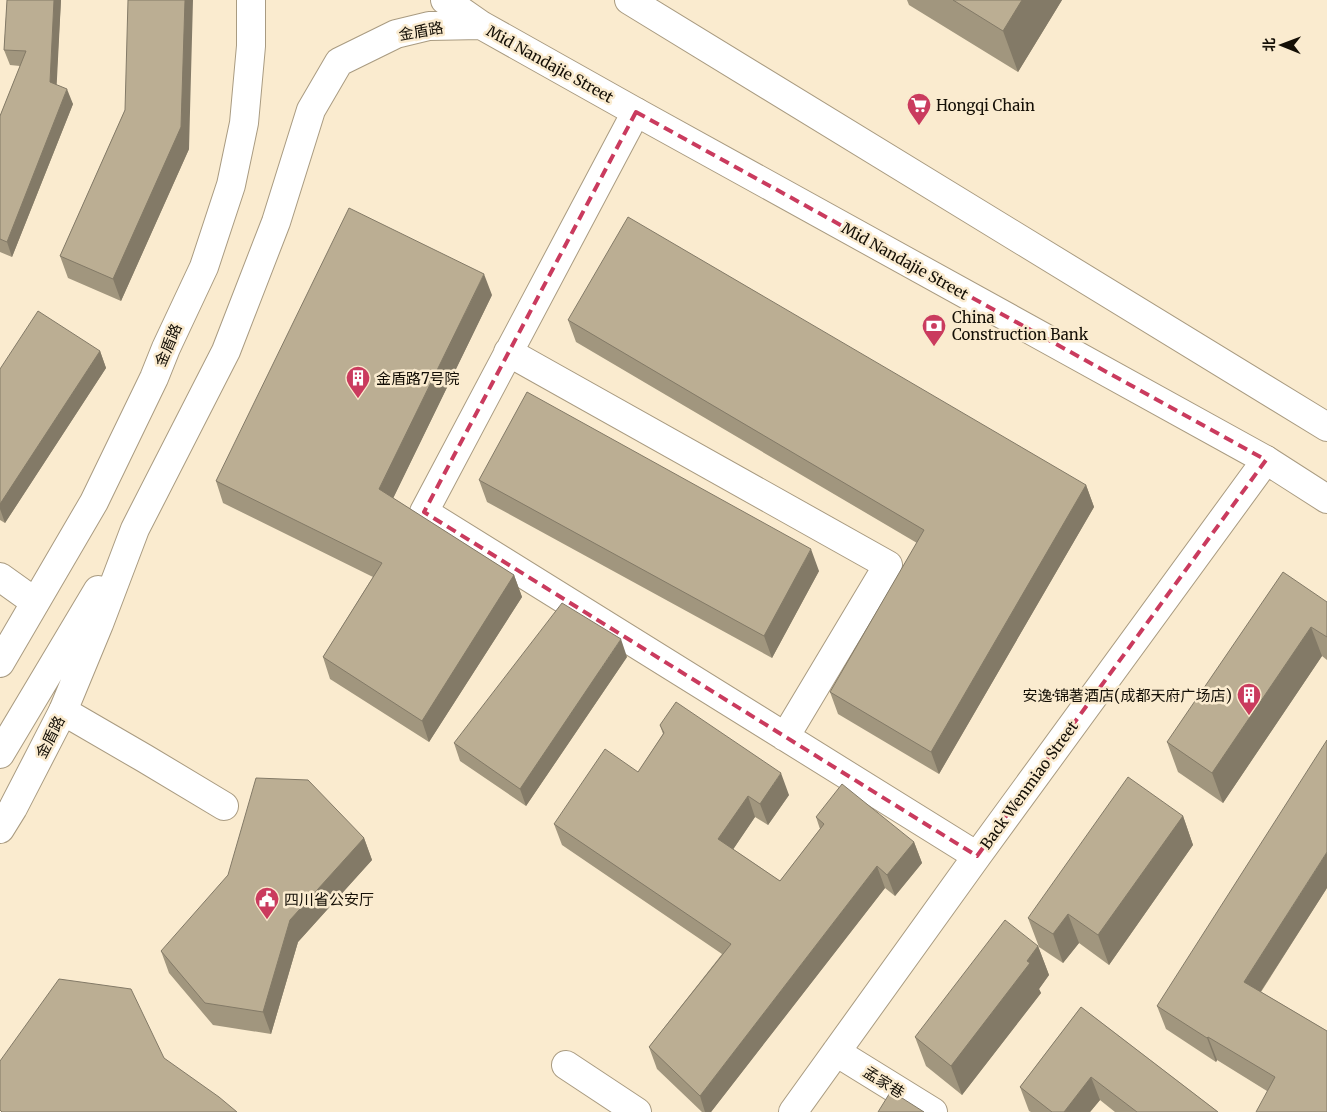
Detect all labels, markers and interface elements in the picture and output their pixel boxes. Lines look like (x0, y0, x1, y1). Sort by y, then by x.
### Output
street label: 金盾路 (397, 18, 445, 44)
north arrow (1257, 20, 1307, 70)
street label: Mid Nandajie Street (483, 21, 617, 107)
text: 北 (1260, 38, 1278, 52)
supermarket icon: Hongqi Chain (906, 92, 932, 126)
place label: Hongqi Chain (936, 96, 1035, 115)
street label: Mid Nandajie Street (838, 218, 972, 304)
place label: China Construction Bank (952, 308, 1089, 344)
bank icon: China Construction Bank (921, 313, 947, 347)
street label: 金盾路 (150, 321, 186, 369)
building icon: 金盾路7号院 (345, 365, 371, 399)
place label: 金盾路7号院 (376, 369, 460, 388)
building icon: 安逸·锦著酒店(成都天府广场店) (1236, 682, 1262, 716)
place label: 安逸·锦著酒店(成都天府广场店) (1022, 686, 1232, 705)
street label: 金盾路 (31, 713, 69, 761)
street label: Back Wenmiao Street (976, 717, 1082, 853)
public building icon: 四川省公安厅 (254, 886, 280, 920)
place label: 四川省公安厅 (284, 890, 374, 909)
street label: 孟家巷 (860, 1062, 908, 1102)

